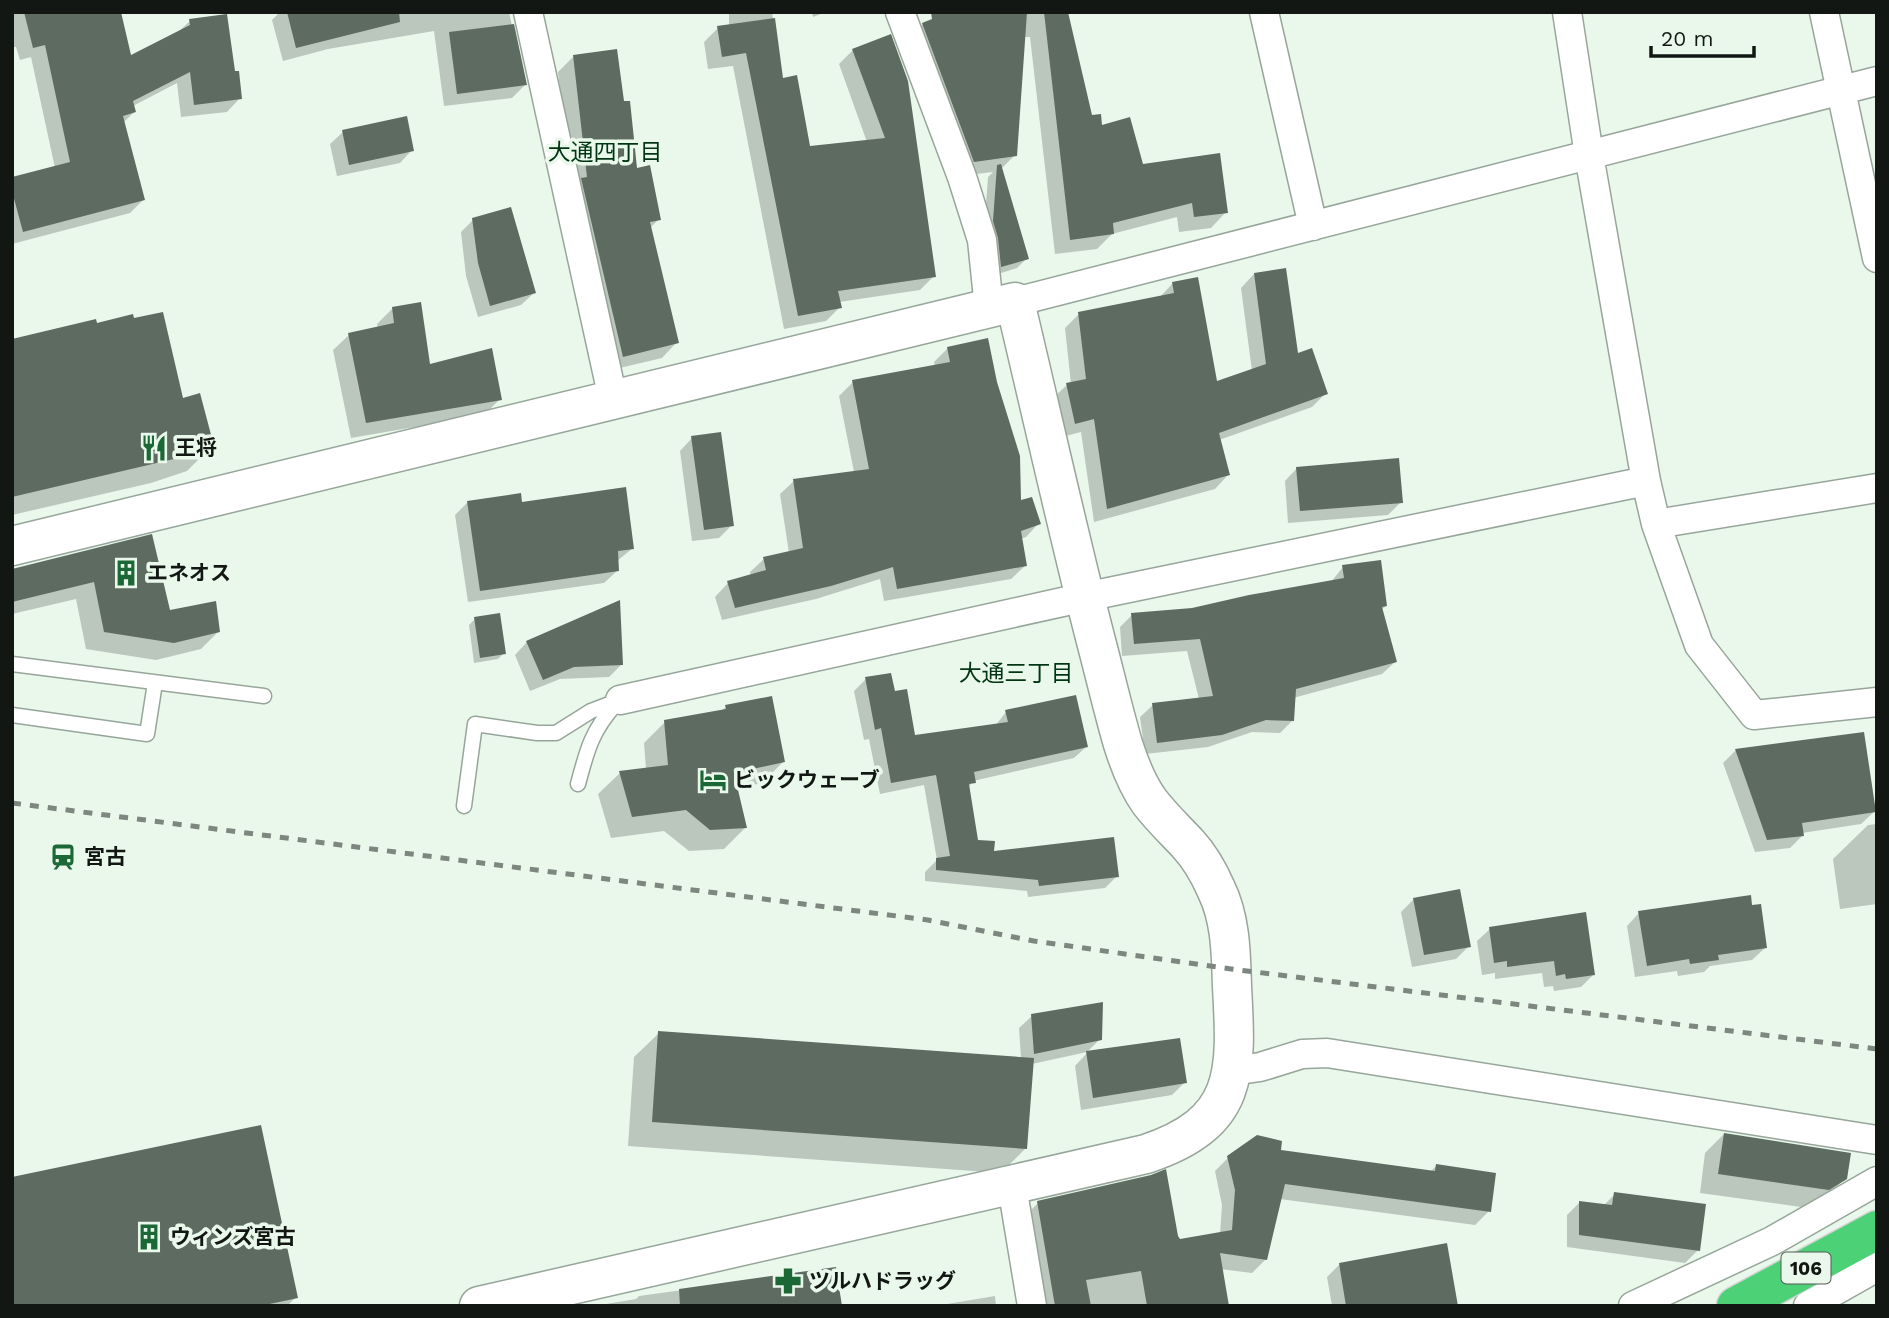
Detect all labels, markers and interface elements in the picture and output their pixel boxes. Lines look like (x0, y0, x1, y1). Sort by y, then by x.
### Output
scale bar (1651, 14, 1754, 58)
text: 20 m (1661, 26, 1713, 51)
district label: 大通四丁目 (548, 139, 663, 166)
restaurant icon: 王将 (139, 433, 169, 463)
place label: 王将 (175, 435, 217, 460)
building icon: エネオス (111, 558, 141, 588)
place label: エネオス (147, 560, 231, 585)
district label: 大通三丁目 (959, 660, 1074, 687)
hotel icon: ビックウェーブ (698, 765, 728, 795)
place label: ビックウェーブ (734, 767, 880, 792)
station icon: 宮古 (48, 842, 78, 872)
place label: 宮古 (84, 844, 126, 869)
building icon: ウィンズ宮古 (134, 1222, 164, 1252)
place label: ウィンズ宮古 (170, 1224, 296, 1249)
road number: 106 (1782, 1252, 1830, 1284)
pharmacy icon: ツルハドラッグ (773, 1266, 803, 1296)
place label: ツルハドラッグ (809, 1268, 956, 1293)

